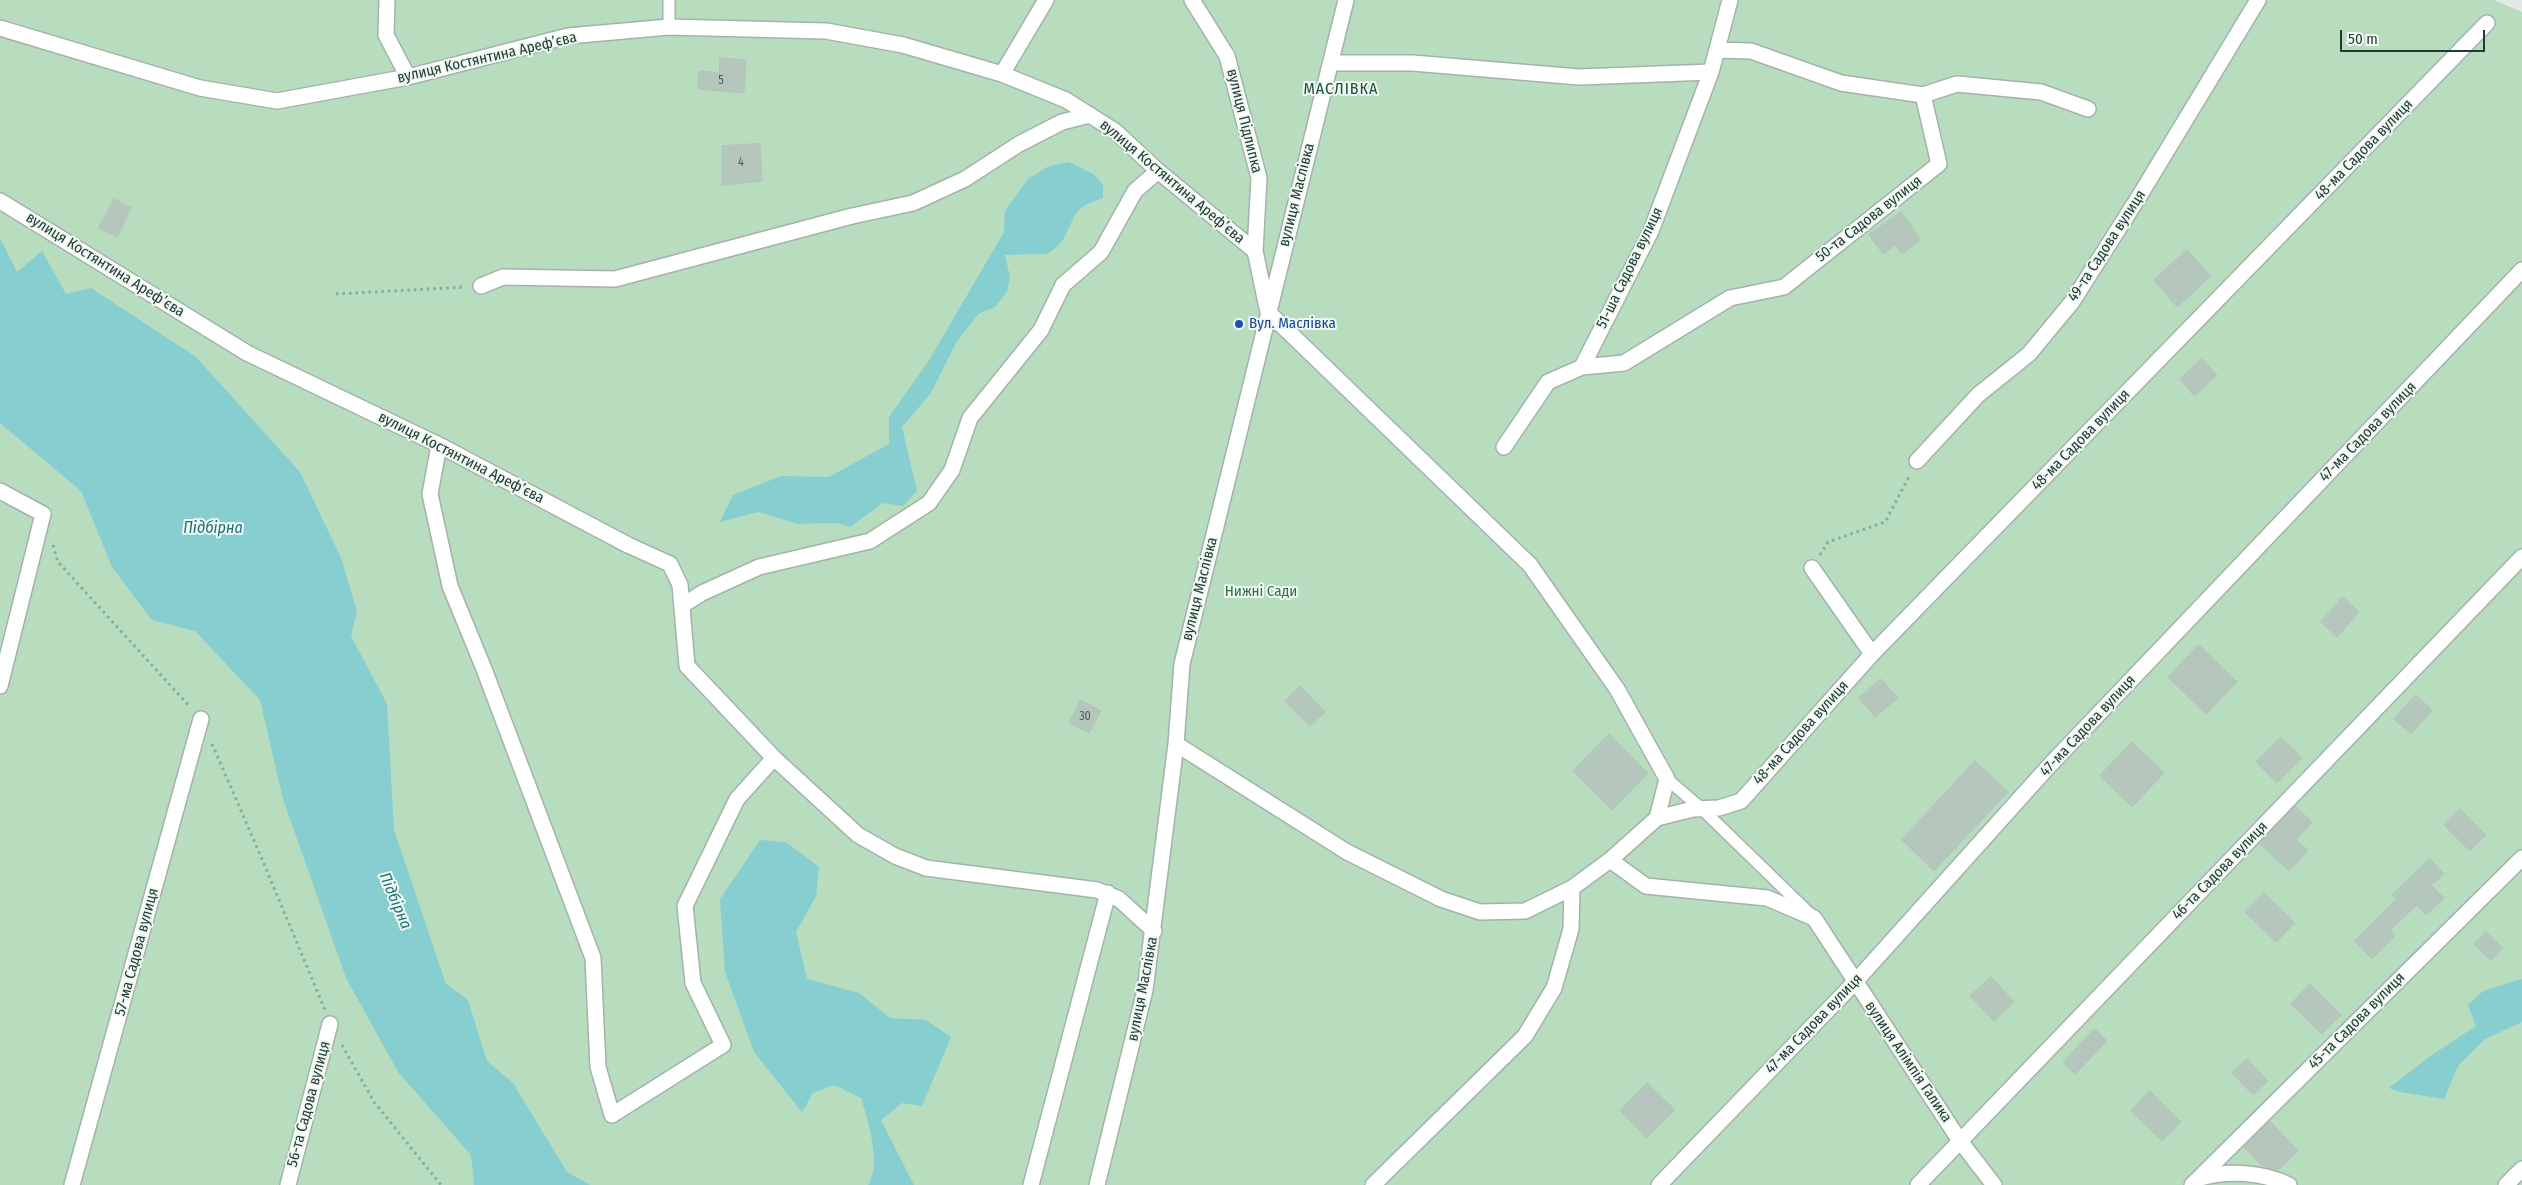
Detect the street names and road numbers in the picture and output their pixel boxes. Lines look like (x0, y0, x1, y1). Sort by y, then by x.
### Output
street label: вулиця Костянтина Арефʼєва (395, 29, 579, 87)
street label: вулиця Підлипка (1222, 67, 1266, 175)
street label: 48-ма Садова вулиця (2311, 96, 2417, 204)
street label: вулиця Костянтина Арефʼєва (1096, 116, 1248, 248)
street label: вулиця Маслівка (1275, 141, 1319, 249)
street label: 50-та Садова вулиця (1812, 172, 1926, 266)
street label: 49-та Садова вулиця (2064, 187, 2150, 305)
street label: 51-ша Садова вулиця (1593, 204, 1667, 332)
street label: вулиця Костянтина Арефʼєва (22, 209, 188, 321)
street label: 47-ма Садова вулиця (2316, 378, 2420, 486)
street label: 48-ма Садова вулиця (2028, 386, 2134, 494)
street label: вулиця Костянтина Арефʼєва (375, 408, 547, 508)
street label: вулиця Маслівка (1178, 535, 1222, 643)
street label: 47-ма Садова вулиця (2036, 672, 2140, 780)
street label: 48-ма Садова вулиця (1750, 677, 1852, 789)
street label: 46-та Садова вулиця (2168, 818, 2272, 924)
street label: 57-ма Садова вулиця (111, 886, 163, 1018)
street label: вулиця Маслівка (1124, 935, 1162, 1043)
street label: 45-та Садова вулиця (2305, 969, 2409, 1073)
street label: 47-ма Садова вулиця (1762, 970, 1866, 1078)
street label: вулиця Алімпія Галика (1861, 998, 1955, 1126)
street label: 56-та Садова вулиця (284, 1039, 334, 1169)

